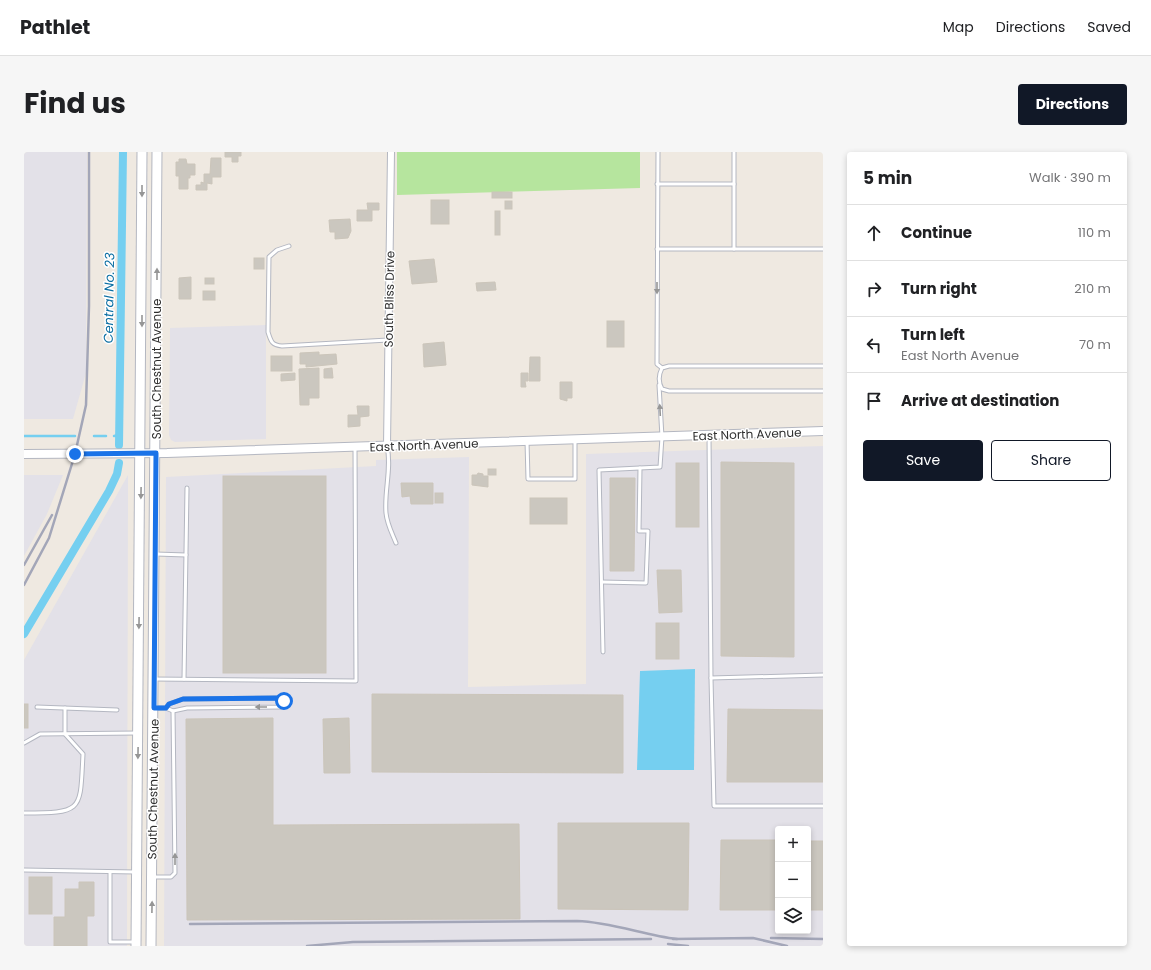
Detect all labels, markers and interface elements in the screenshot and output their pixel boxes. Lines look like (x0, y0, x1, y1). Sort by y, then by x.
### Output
text: Pathlet (20, 14, 90, 41)
text: Map (943, 17, 974, 37)
text: Directions (996, 17, 1065, 37)
text: Saved (1087, 17, 1131, 37)
text: Find us (24, 84, 126, 123)
button: Directions (1018, 84, 1127, 125)
text: 5 min (863, 166, 912, 190)
text: Walk · 390 m (1029, 168, 1111, 187)
one-way arrow (139, 185, 145, 198)
icon: ahead (863, 222, 885, 244)
text: Continue (901, 222, 972, 243)
text: 110 m (1078, 223, 1111, 242)
street label: South Bliss Drive (380, 250, 398, 348)
water label: Central No. 23 (99, 252, 119, 344)
one-way arrow (154, 267, 160, 280)
icon: right (863, 278, 885, 300)
text: Turn right (901, 278, 977, 299)
text: 210 m (1074, 279, 1111, 298)
one-way arrow (654, 282, 660, 295)
street label: South Chestnut Avenue (148, 299, 165, 439)
one-way arrow (139, 315, 145, 328)
text: Turn left (901, 324, 965, 345)
icon: left (863, 334, 885, 356)
text: 70 m (1079, 335, 1111, 354)
text: East North Avenue (901, 346, 1019, 365)
icon: arrive (863, 390, 885, 412)
text: Arrive at destination (901, 390, 1059, 411)
one-way arrow (657, 404, 664, 416)
street label: East North Avenue (692, 424, 802, 444)
street label: East North Avenue (369, 435, 479, 455)
button: Save (863, 440, 983, 481)
button: Share (991, 440, 1111, 481)
route end (66, 445, 84, 463)
one-way arrow (138, 487, 144, 500)
one-way arrow (136, 617, 143, 629)
route start (275, 692, 293, 710)
one-way arrow (254, 704, 267, 710)
street label: South Chestnut Avenue (143, 719, 163, 859)
one-way arrow (135, 747, 141, 760)
map controls (775, 826, 811, 934)
button: + (775, 826, 811, 862)
one-way arrow (171, 853, 178, 865)
button: − (775, 862, 811, 898)
button: layers (775, 898, 811, 934)
one-way arrow (149, 900, 155, 913)

